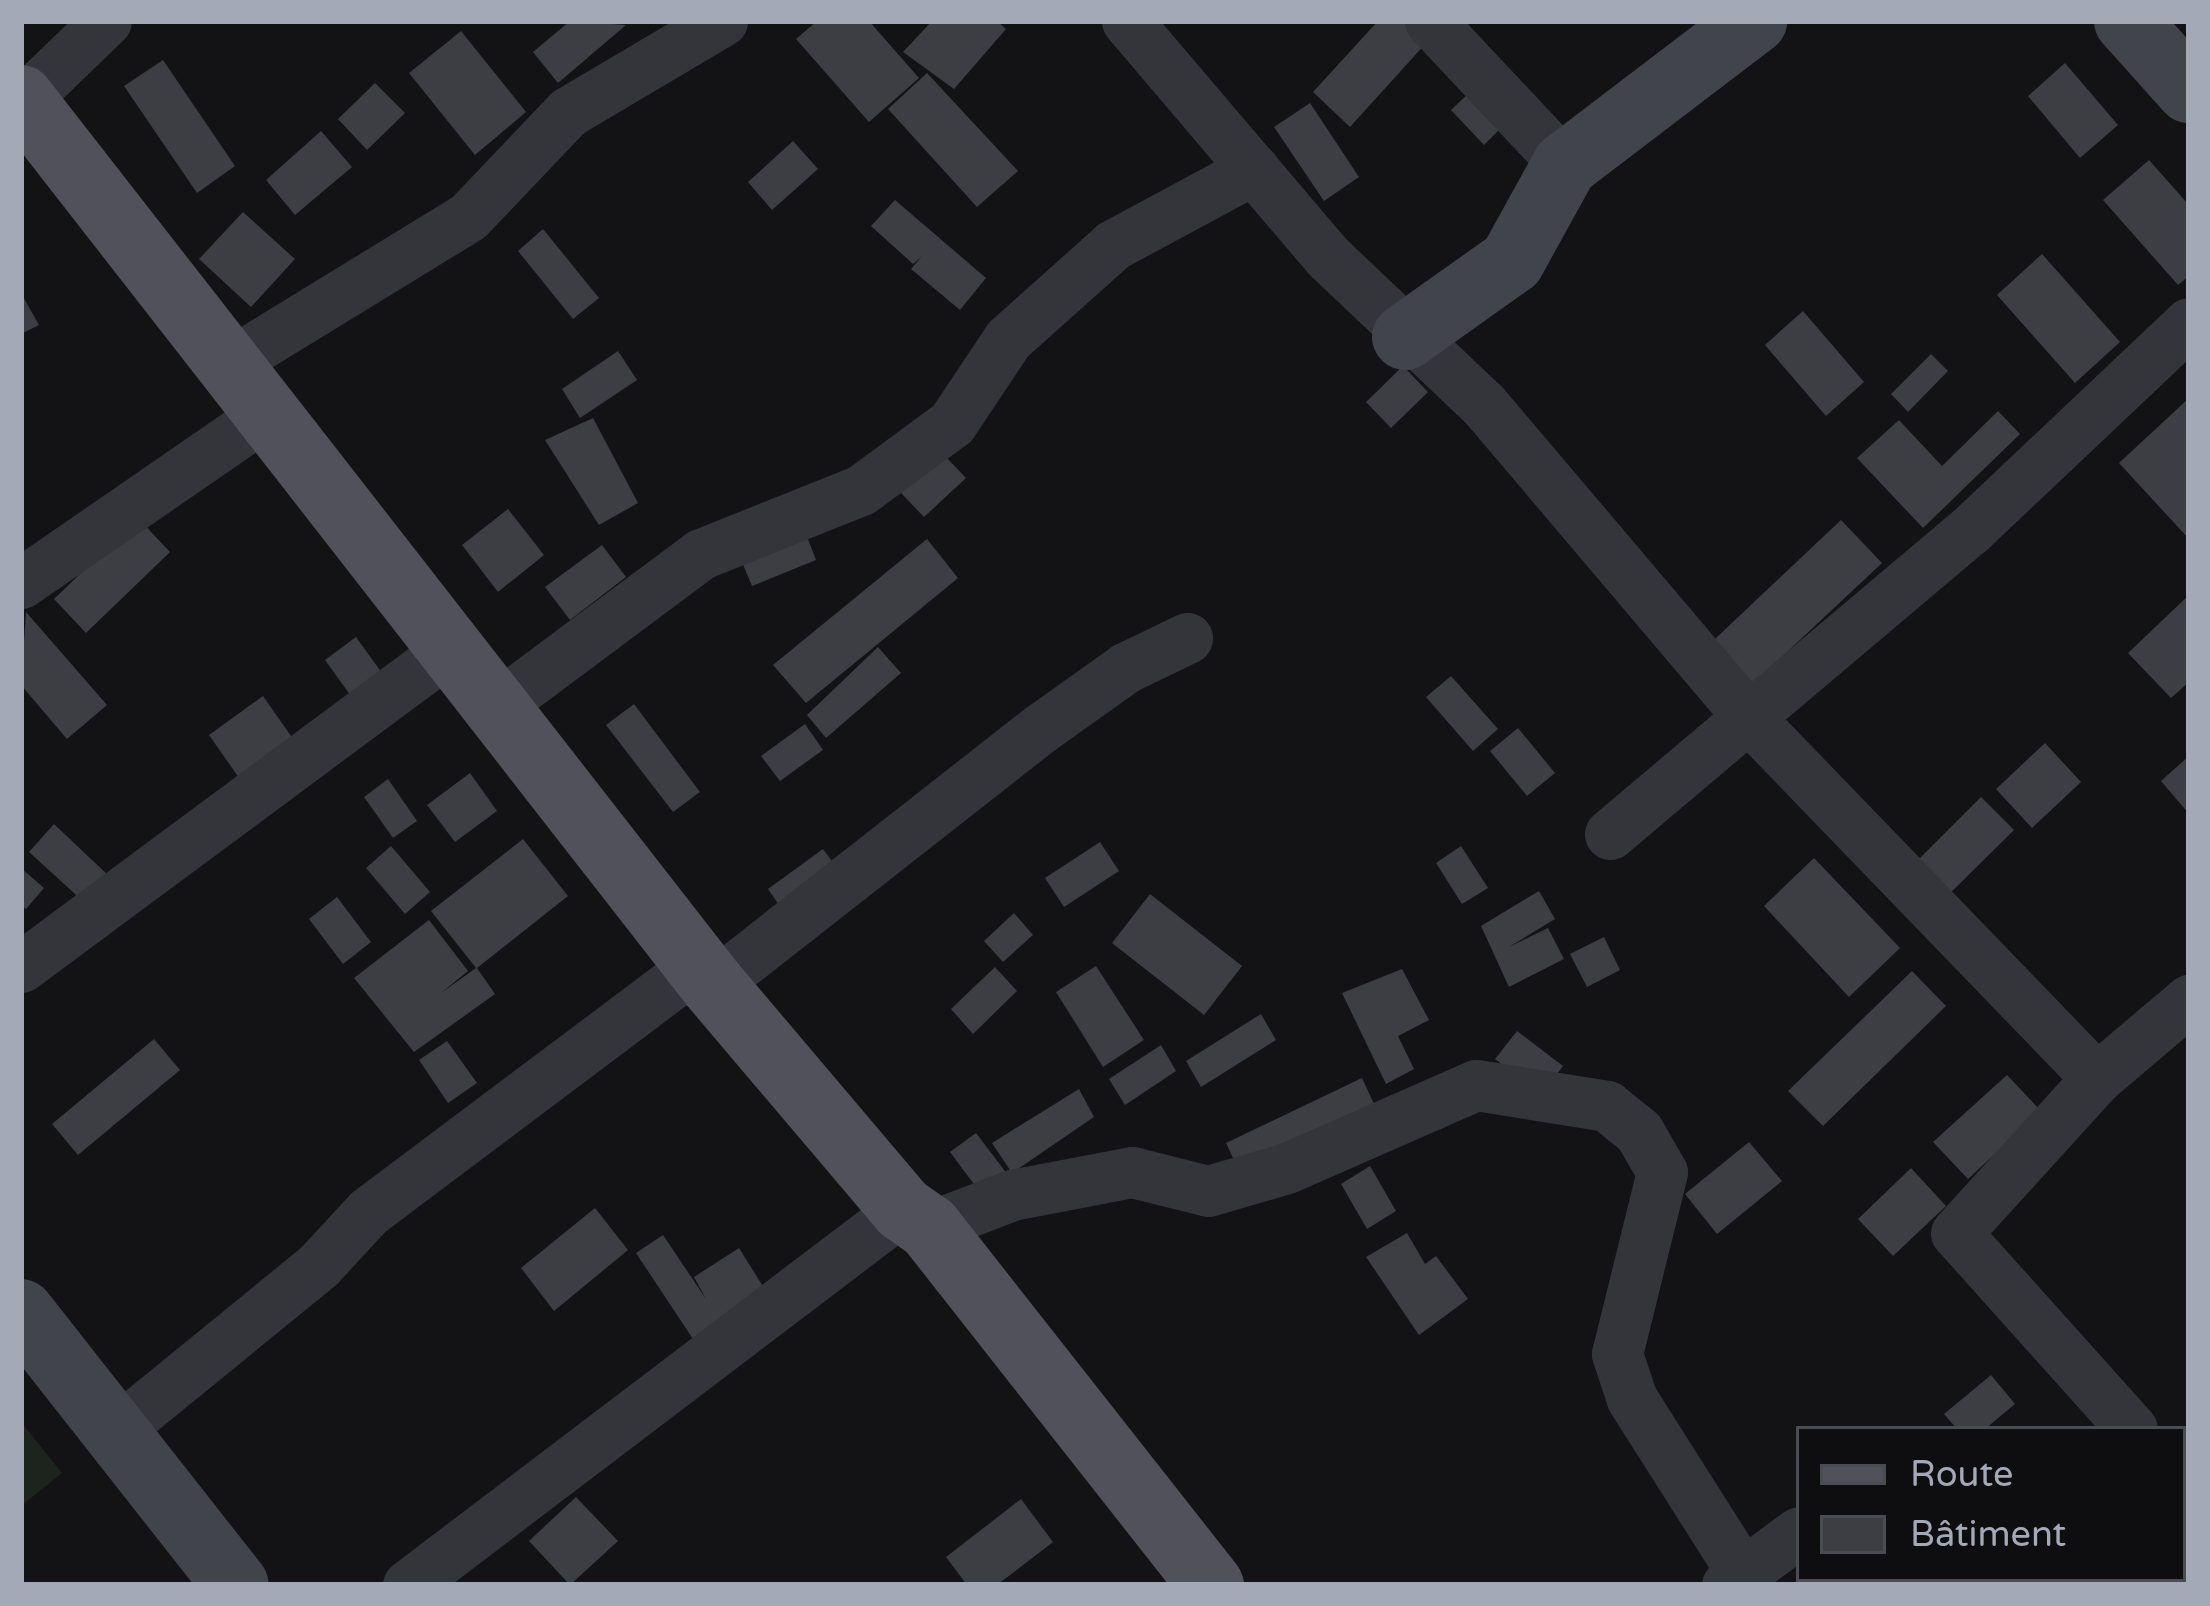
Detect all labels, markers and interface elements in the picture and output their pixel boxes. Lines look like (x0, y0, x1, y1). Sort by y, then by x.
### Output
legend (1796, 1426, 2186, 1582)
text: Route (1910, 1453, 2013, 1496)
text: Bâtiment (1910, 1513, 2066, 1556)

